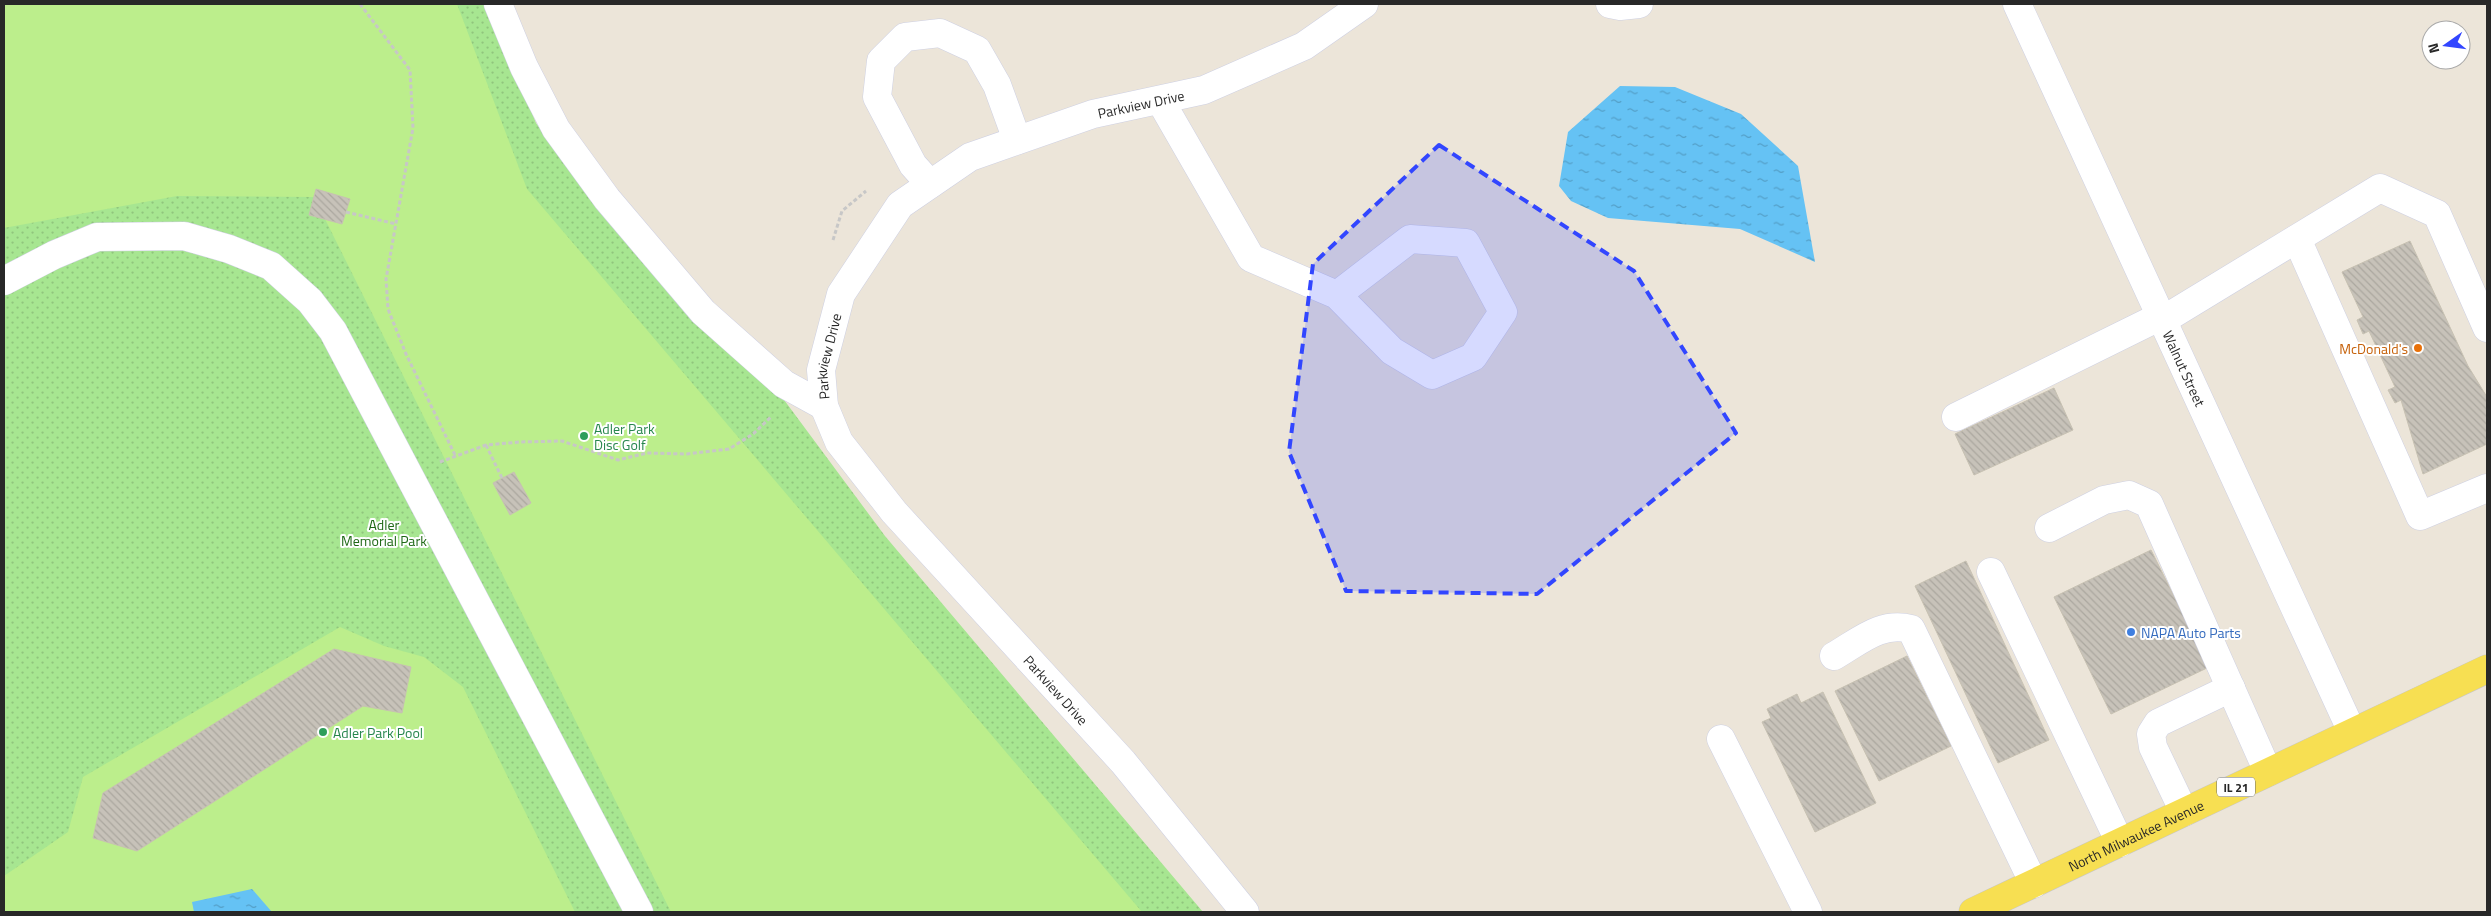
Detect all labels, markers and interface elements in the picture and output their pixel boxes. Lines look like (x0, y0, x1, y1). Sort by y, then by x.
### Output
north arrow (2421, 20, 2471, 70)
text: N (2422, 41, 2444, 56)
street label: Parkview Drive (1096, 84, 1186, 123)
street label: Parkview Drive (810, 311, 846, 400)
street label: Walnut Street (2158, 327, 2211, 410)
place label: McDonald's (2339, 338, 2408, 359)
marker: McDonald's (2412, 342, 2424, 354)
place label: Adler Park Disc Golf (594, 418, 655, 455)
marker: Adler Park Disc Golf (578, 430, 590, 442)
park label: Adler Memorial Park (341, 514, 427, 551)
place label: NAPA Auto Parts (2141, 622, 2241, 643)
marker: NAPA Auto Parts (2125, 626, 2137, 638)
street label: Parkview Drive (1019, 650, 1093, 730)
place label: Adler Park Pool (333, 722, 423, 743)
marker: Adler Park Pool (317, 726, 329, 738)
road number: IL 21 (2217, 778, 2255, 796)
street label: North Milwaukee Avenue (2064, 794, 2207, 876)

